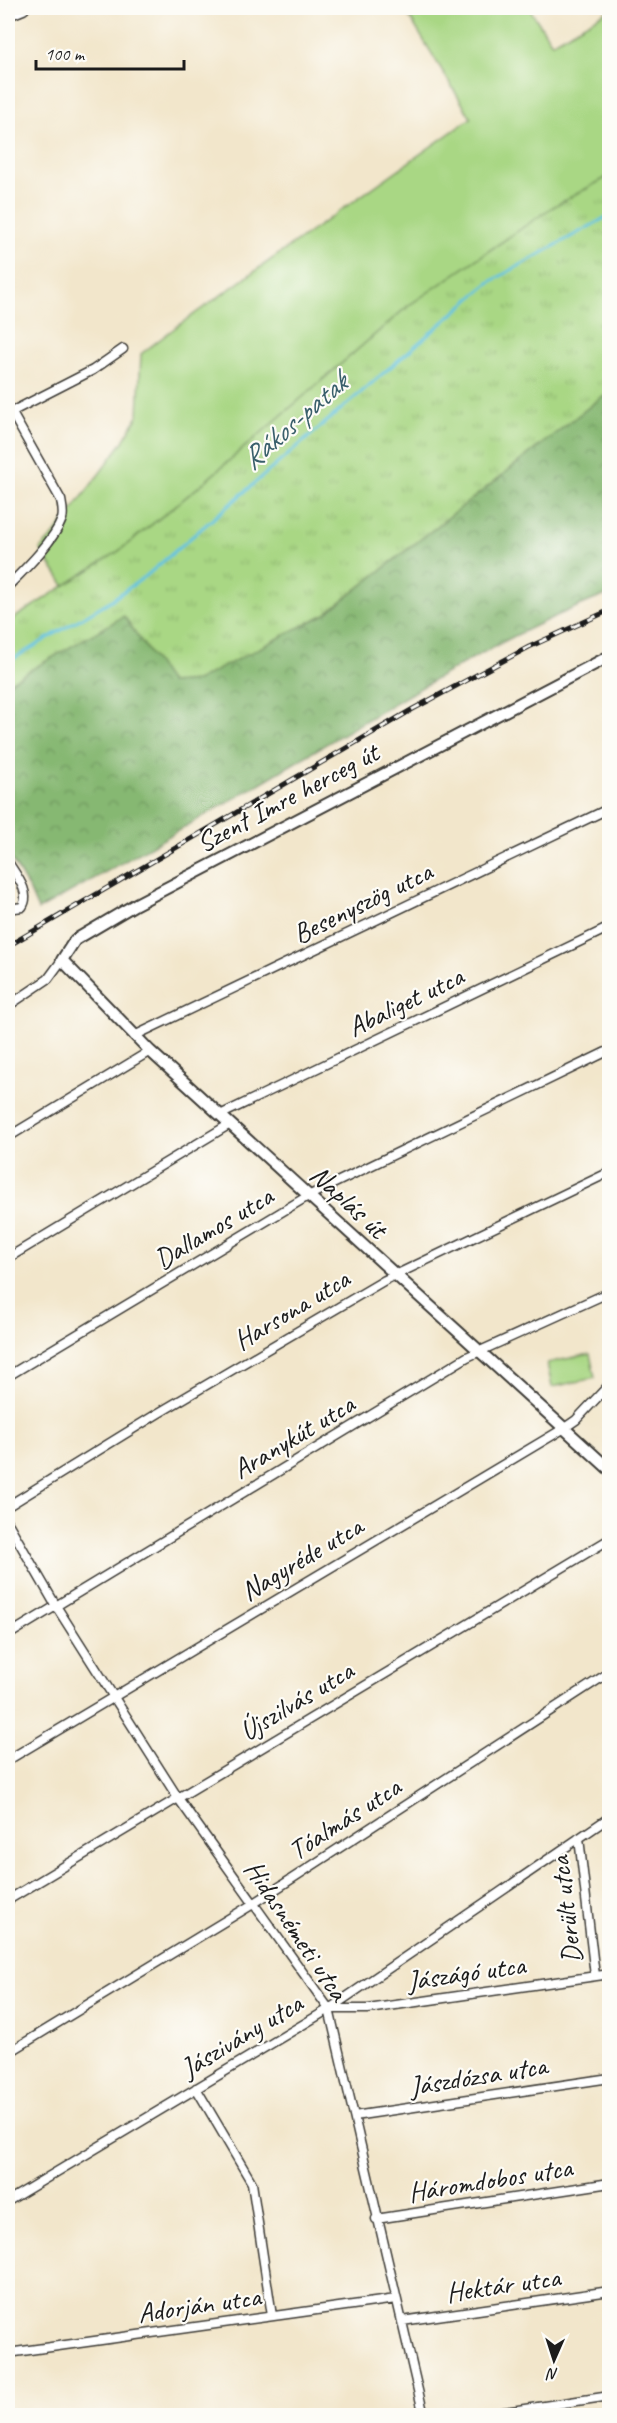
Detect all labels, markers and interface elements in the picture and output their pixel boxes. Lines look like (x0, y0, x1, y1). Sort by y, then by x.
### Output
scale bar (36, 33, 184, 71)
text: 100 m (45, 43, 86, 65)
water label: Rákos-patak (233, 361, 359, 477)
street label: Szent Imre herceg út (190, 734, 386, 860)
street label: Besenyszög utca (287, 853, 439, 951)
street label: Abaliget utca (342, 958, 470, 1044)
street label: Naplás út (303, 1157, 396, 1248)
street label: Dallamos utca (148, 1177, 280, 1277)
street label: Harsona utca (227, 1260, 357, 1358)
street label: Aranykút utca (226, 1385, 362, 1486)
street label: Nagyréde utca (234, 1507, 371, 1608)
street label: Újszilvás utca (233, 1652, 361, 1748)
street label: Tóalmás utca (282, 1768, 408, 1868)
street label: Hidasnémeti utca (237, 1853, 358, 2009)
street label: Derült utca (541, 1853, 589, 1965)
street label: Jászágó utca (403, 1947, 529, 1998)
street label: Jászivány utca (172, 1985, 310, 2086)
street label: Jászdózsa utca (405, 2047, 552, 2104)
street label: Háromdobos utca (406, 2149, 576, 2210)
street label: Hektár utca (444, 2259, 564, 2310)
street label: Adorján utca (135, 2278, 264, 2330)
north arrow (524, 2330, 584, 2390)
text: N (545, 2364, 559, 2384)

